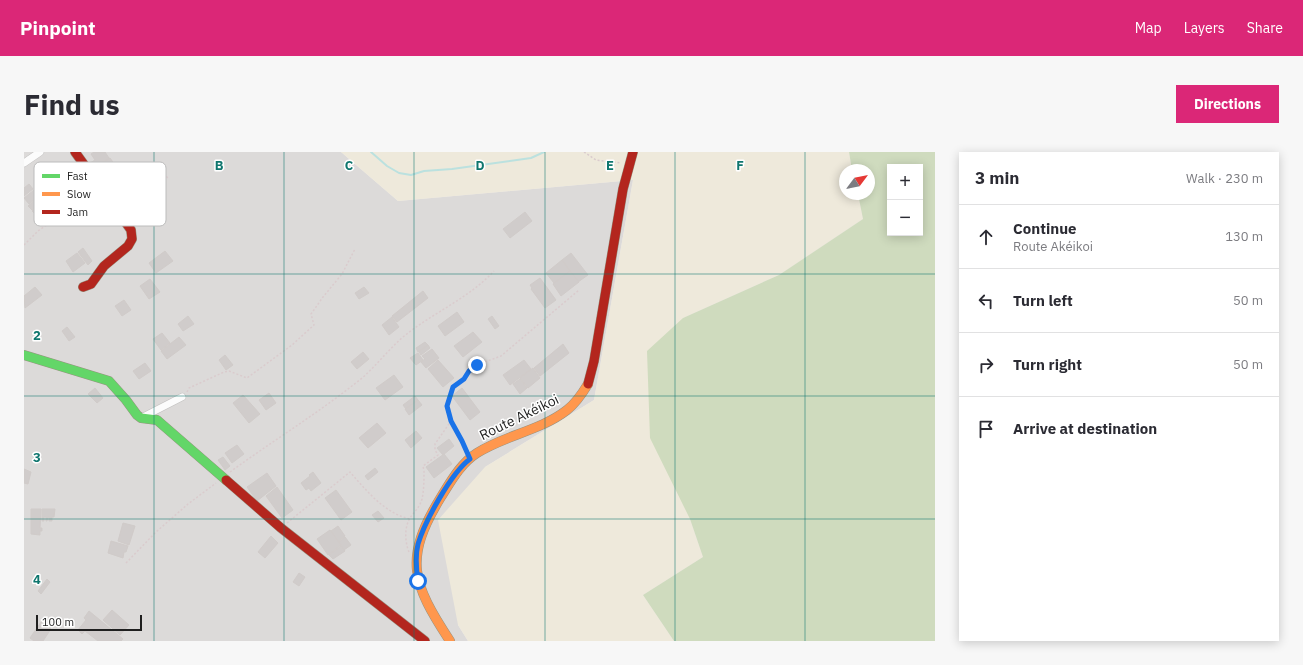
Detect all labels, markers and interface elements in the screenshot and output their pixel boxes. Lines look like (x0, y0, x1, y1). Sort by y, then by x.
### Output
text: Pinpoint (20, 16, 96, 40)
text: Map (1135, 19, 1162, 37)
text: Layers (1184, 19, 1225, 37)
text: Share (1247, 19, 1283, 37)
button: Directions (1176, 85, 1279, 123)
text: Find us (24, 86, 120, 123)
text: B (215, 157, 224, 174)
text: C (345, 157, 354, 174)
text: D (475, 157, 485, 174)
text: E (606, 157, 614, 174)
text: F (736, 157, 744, 174)
legend (34, 162, 166, 226)
north arrow (839, 164, 875, 200)
map controls (887, 164, 923, 236)
button: + (887, 164, 923, 200)
text: 3 min (975, 167, 1019, 189)
text: Fast (67, 169, 88, 183)
text: Walk · 230 m (1186, 170, 1263, 187)
text: Slow (67, 187, 91, 201)
button: − (887, 200, 923, 236)
text: Jam (67, 205, 88, 219)
text: Continue (1013, 219, 1077, 238)
icon: ahead (975, 226, 997, 248)
text: 130 m (1225, 228, 1263, 245)
text: Route Akéikoi (1013, 238, 1093, 255)
icon: left (975, 290, 997, 312)
text: Turn left (1013, 291, 1073, 310)
text: 50 m (1233, 292, 1263, 309)
text: 2 (33, 327, 41, 344)
icon: right (975, 354, 997, 376)
text: Turn right (1013, 355, 1082, 374)
route end (468, 356, 486, 374)
text: 50 m (1233, 356, 1263, 373)
street label: Route Akéikoi (476, 390, 562, 444)
icon: arrive (975, 418, 997, 440)
text: Arrive at destination (1013, 419, 1157, 438)
text: 3 (33, 449, 41, 466)
text: 4 (33, 571, 41, 588)
route start (409, 572, 427, 590)
scale bar (36, 613, 142, 632)
text: 100 m (42, 615, 74, 629)

